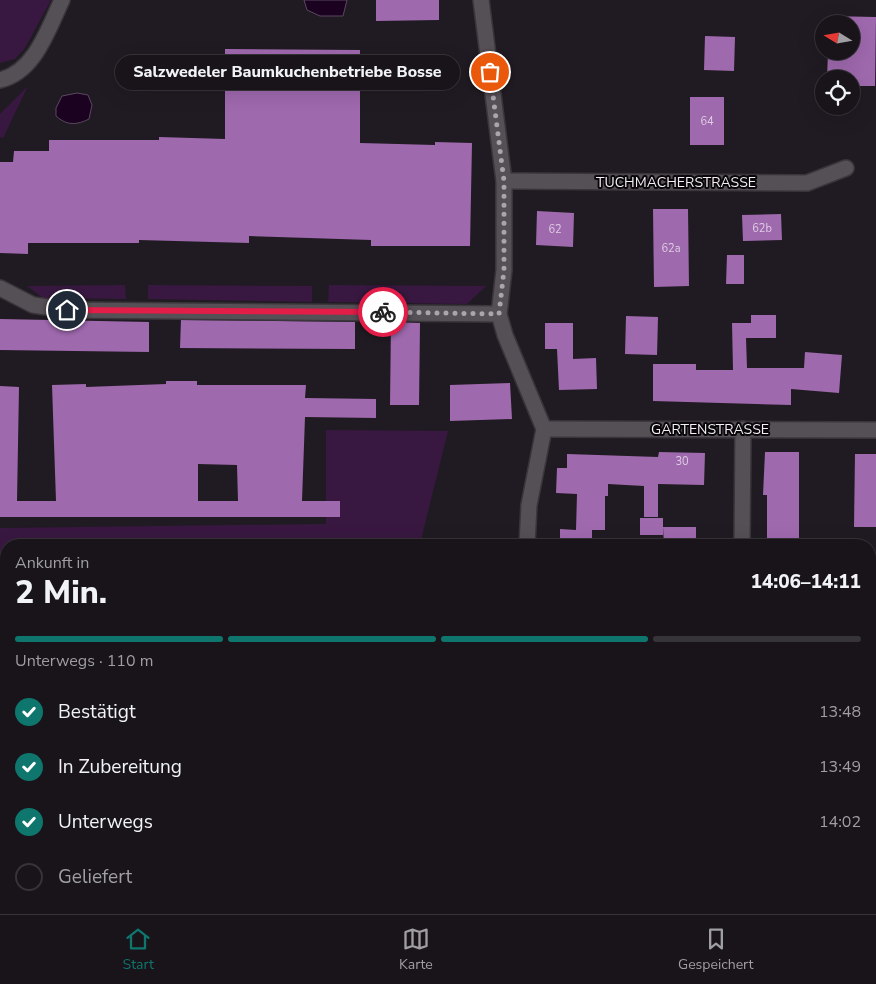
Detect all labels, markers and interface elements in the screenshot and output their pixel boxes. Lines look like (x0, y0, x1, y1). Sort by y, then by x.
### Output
north arrow (815, 15, 860, 60)
map controls (815, 15, 860, 115)
pin (469, 51, 511, 93)
callout: Salzwedeler Baumkuchenbetriebe Bosse (115, 54, 460, 90)
icon: bag (476, 58, 504, 86)
text: Salzwedeler Baumkuchenbetriebe Bosse (133, 61, 442, 83)
button: locate (815, 70, 860, 115)
house number: 64 (700, 114, 714, 129)
street label: TUCHMACHERSTRASSE (596, 173, 756, 192)
house number: 62b (752, 221, 772, 236)
house number: 62 (548, 222, 562, 237)
house number: 62a (661, 241, 681, 256)
courier (358, 287, 408, 337)
pin (46, 289, 88, 331)
icon: home (53, 296, 81, 324)
icon: bike (369, 298, 397, 326)
street label: GARTENSTRASSE (651, 420, 769, 439)
house number: 30 (675, 454, 689, 469)
text: Ankunft in (15, 552, 89, 574)
text: 14:06–14:11 (750, 569, 861, 595)
text: 2 Min. (15, 571, 107, 614)
text: Unterwegs · 110 m (15, 650, 153, 672)
icon: check (15, 698, 43, 726)
text: Bestätigt (58, 699, 136, 725)
text: 13:48 (819, 701, 861, 723)
icon: check (15, 753, 43, 781)
text: In Zubereitung (58, 754, 182, 780)
text: 13:49 (819, 756, 861, 778)
icon: check (15, 808, 43, 836)
text: Unterwegs (58, 809, 153, 835)
text: 14:02 (819, 811, 861, 833)
text: Geliefert (58, 864, 132, 890)
tab: Start (123, 925, 154, 974)
tab: Karte (399, 925, 433, 974)
tab: Gespeichert (678, 925, 753, 974)

